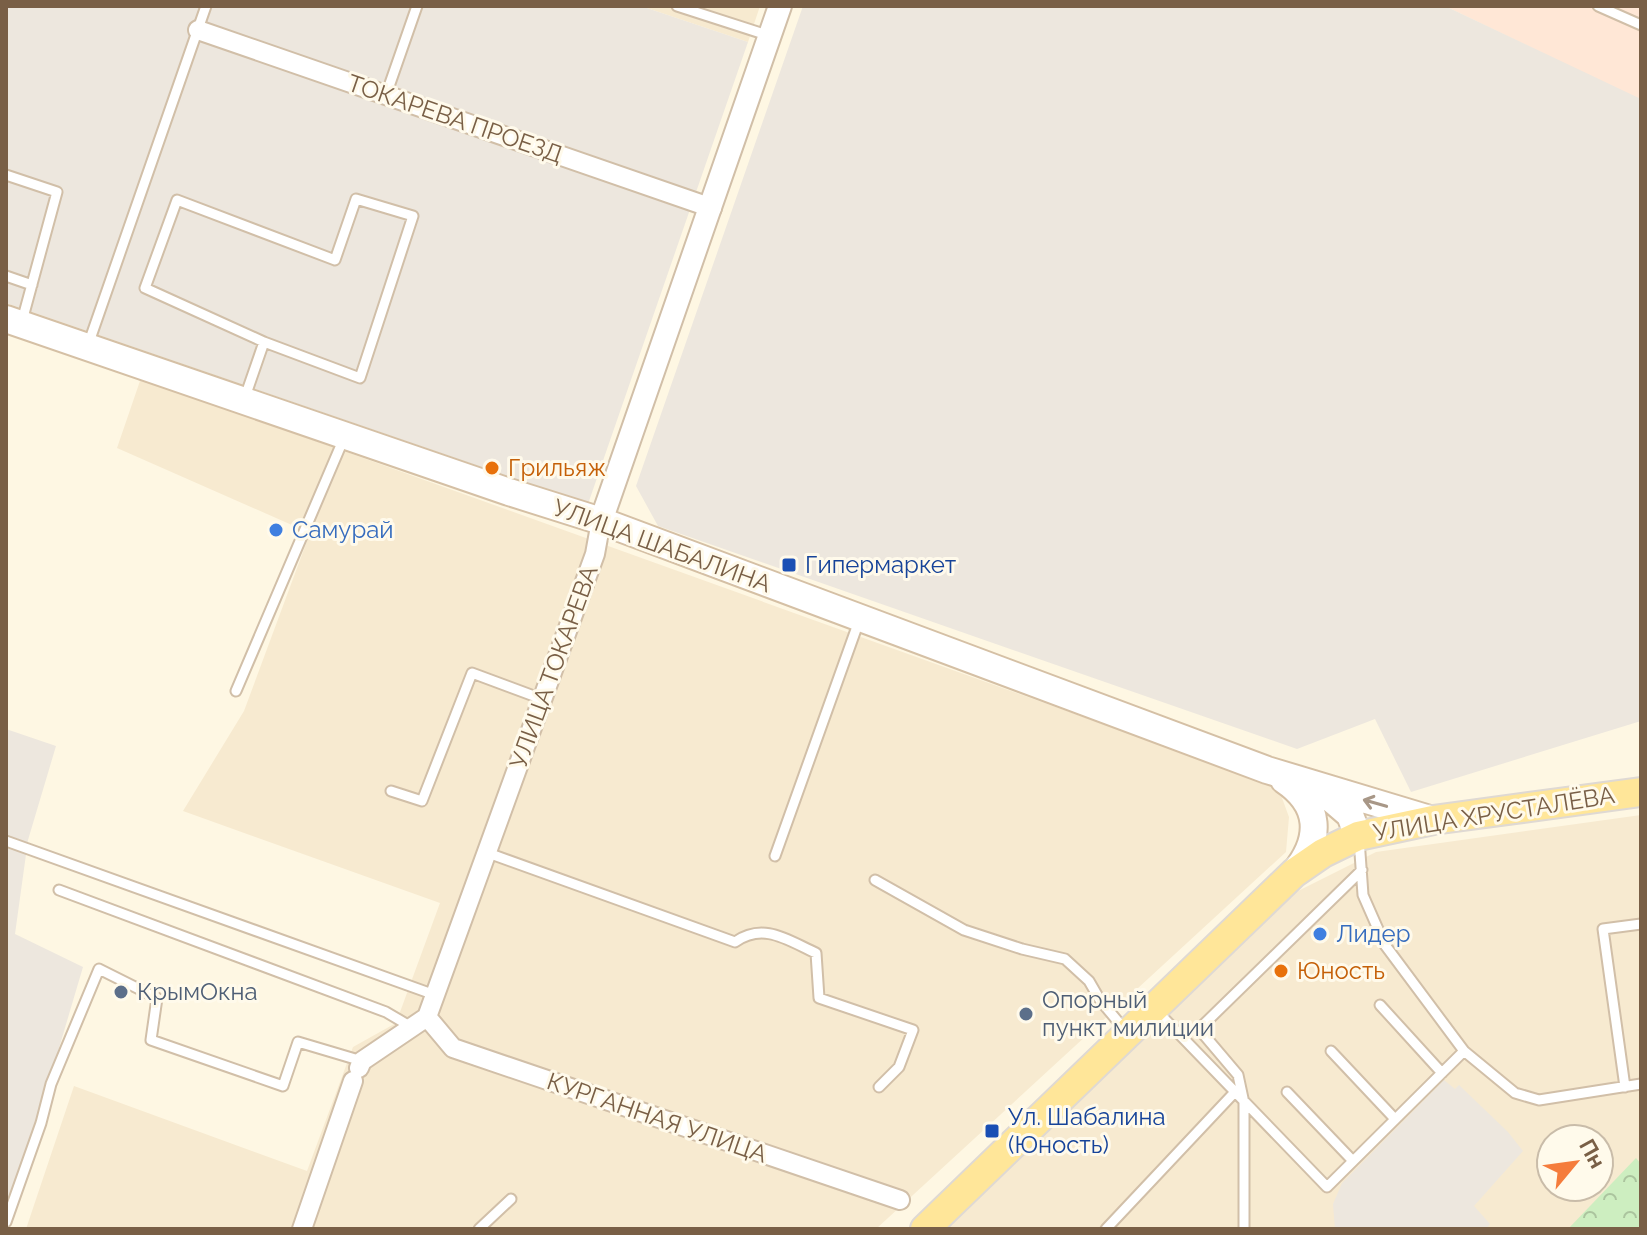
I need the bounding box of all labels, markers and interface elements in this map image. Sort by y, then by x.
street label: ТОКАРЕВА ПРОЕЗД [344,68,567,169]
place label: Грильяж [508,453,606,482]
marker: Грильяж [483,459,501,477]
street label: УЛИЦА ШАБАЛИНА [549,493,775,598]
place label: Самурай [292,515,394,544]
marker: Самурай [267,521,285,539]
place label: Гипермаркет [805,550,957,579]
marker: Гипермаркет [780,556,798,574]
street label: УЛИЦА ТОКАРЕВА [503,561,604,772]
street label: УЛИЦА ХРУСТАЛЁВА [1371,780,1617,847]
one-way arrow [1362,795,1388,810]
place label: Лидер [1336,919,1411,948]
marker: Лидер [1311,925,1329,943]
place label: Юность [1297,956,1385,985]
marker: Юность [1272,962,1290,980]
place label: КрымОкна [137,977,258,1006]
marker: КрымОкна [112,983,130,1001]
place label: Опорный пункт милиции [1042,985,1214,1042]
marker: Опорный пункт милиции [1017,1005,1035,1023]
street label: КУРГАННАЯ УЛИЦА [543,1066,771,1169]
place label: Ул. Шабалина (Юность) [1008,1102,1166,1159]
marker: Ул. Шабалина (Юность) [983,1122,1001,1140]
north arrow [1535,1123,1615,1203]
text: Пн [1574,1134,1611,1172]

